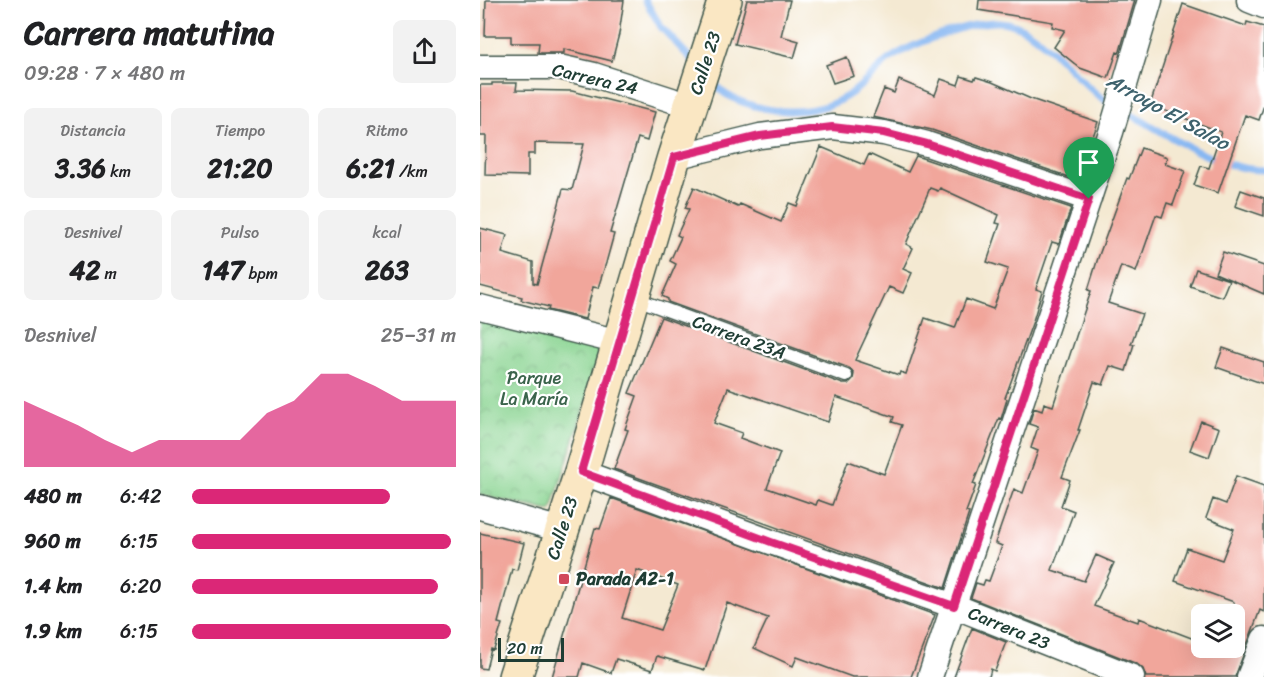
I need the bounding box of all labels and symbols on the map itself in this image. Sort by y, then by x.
street label: Calle 23 [680,27,730,99]
street label: Carrera 24 [549,54,641,104]
water label: Arroyo El Salao [1099,63,1237,161]
pin [1063,137,1114,199]
street label: Carrera 23A [688,305,790,369]
park label: Parque La María [500,362,568,415]
street label: Calle 23 [537,492,587,564]
place label: Parada A2-1 [576,563,674,595]
marker: Parada A2-1 [557,572,571,586]
street label: Carrera 23 [963,597,1055,659]
scale bar [498,635,564,662]

